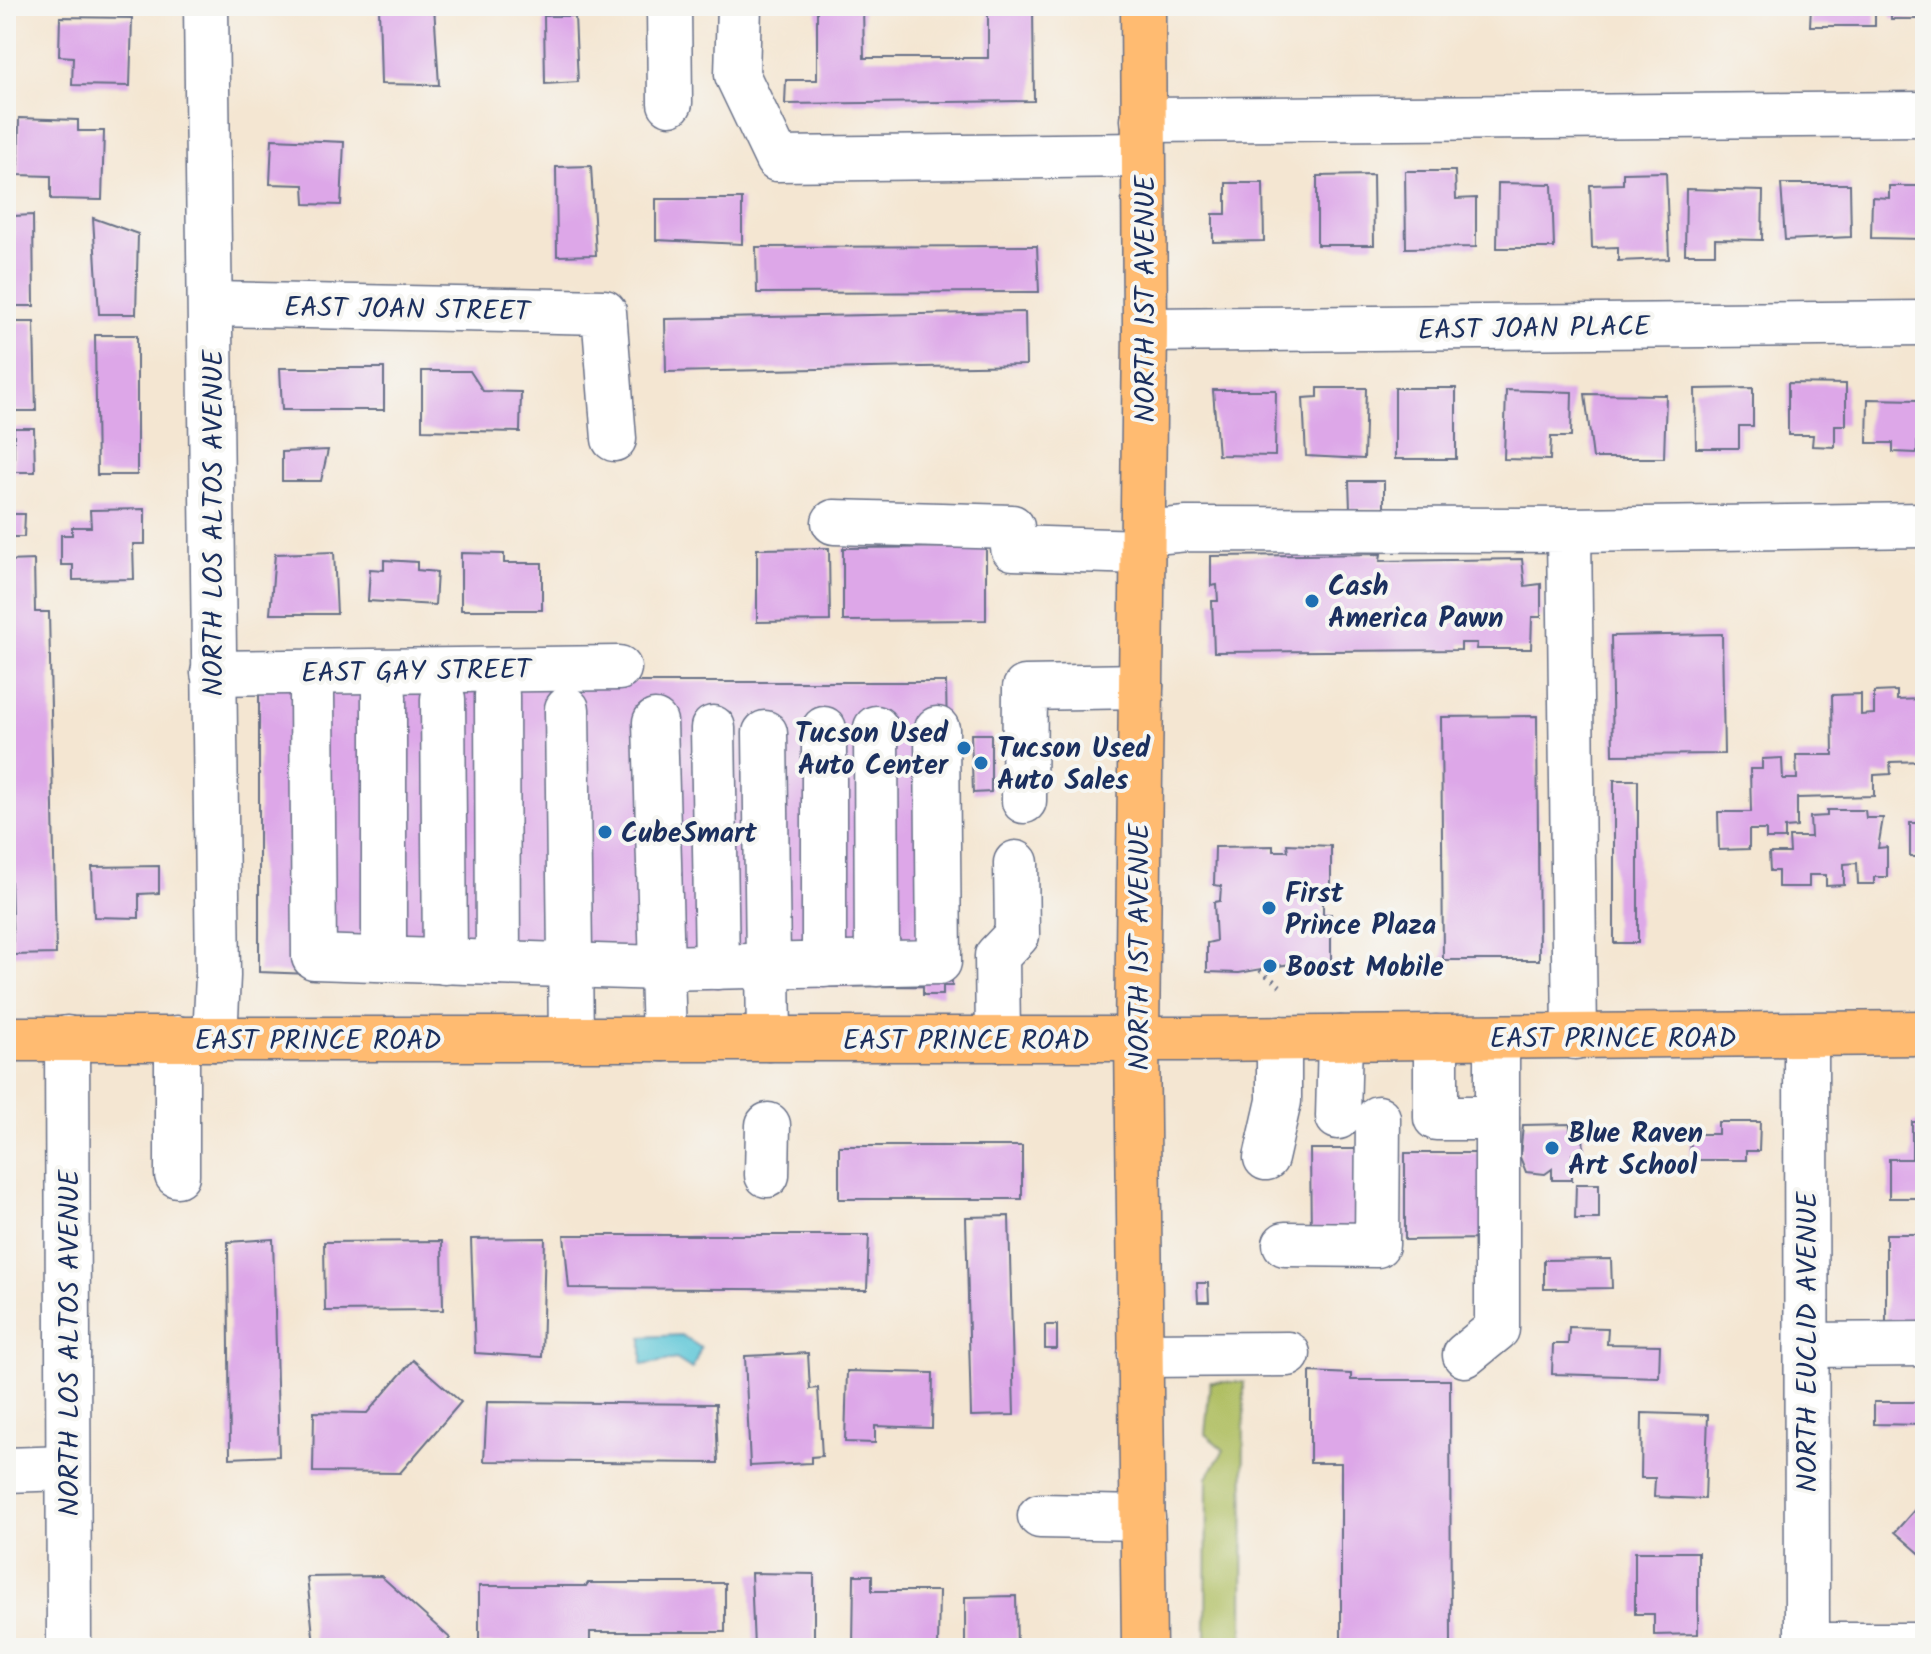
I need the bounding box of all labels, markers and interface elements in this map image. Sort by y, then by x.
street label: NORTH 1ST AVENUE [1124,175,1169,423]
street label: EAST JOAN STREET [284,286,532,335]
street label: EAST JOAN PLACE [1417,305,1651,354]
street label: NORTH LOS ALTOS AVENUE [192,349,237,696]
place label: Cash America Pawn [1328,565,1503,642]
marker: Cash America Pawn [1303,592,1321,610]
street label: EAST GAY STREET [301,648,533,697]
place label: Tucson Used Auto Center [795,712,950,789]
place label: Tucson Used Auto Sales [997,727,1151,804]
marker: Tucson Used Auto Center [955,739,973,757]
marker: Tucson Used Auto Sales [972,754,990,772]
place label: CubeSmart [621,812,757,857]
marker: CubeSmart [596,823,614,841]
street label: NORTH 1ST AVENUE [1118,823,1163,1071]
place label: First Prince Plaza [1285,872,1436,949]
marker: First Prince Plaza [1260,899,1278,917]
place label: Boost Mobile [1286,946,1444,991]
marker: Boost Mobile [1261,957,1279,975]
street label: EAST PRINCE ROAD [1490,1017,1736,1062]
street label: EAST PRINCE ROAD [195,1019,441,1064]
street label: EAST PRINCE ROAD [843,1019,1089,1064]
place label: Blue Raven Art School [1568,1112,1703,1189]
marker: Blue Raven Art School [1543,1139,1561,1157]
street label: NORTH LOS ALTOS AVENUE [48,1169,93,1516]
street label: NORTH EUCLID AVENUE [1786,1191,1831,1492]

